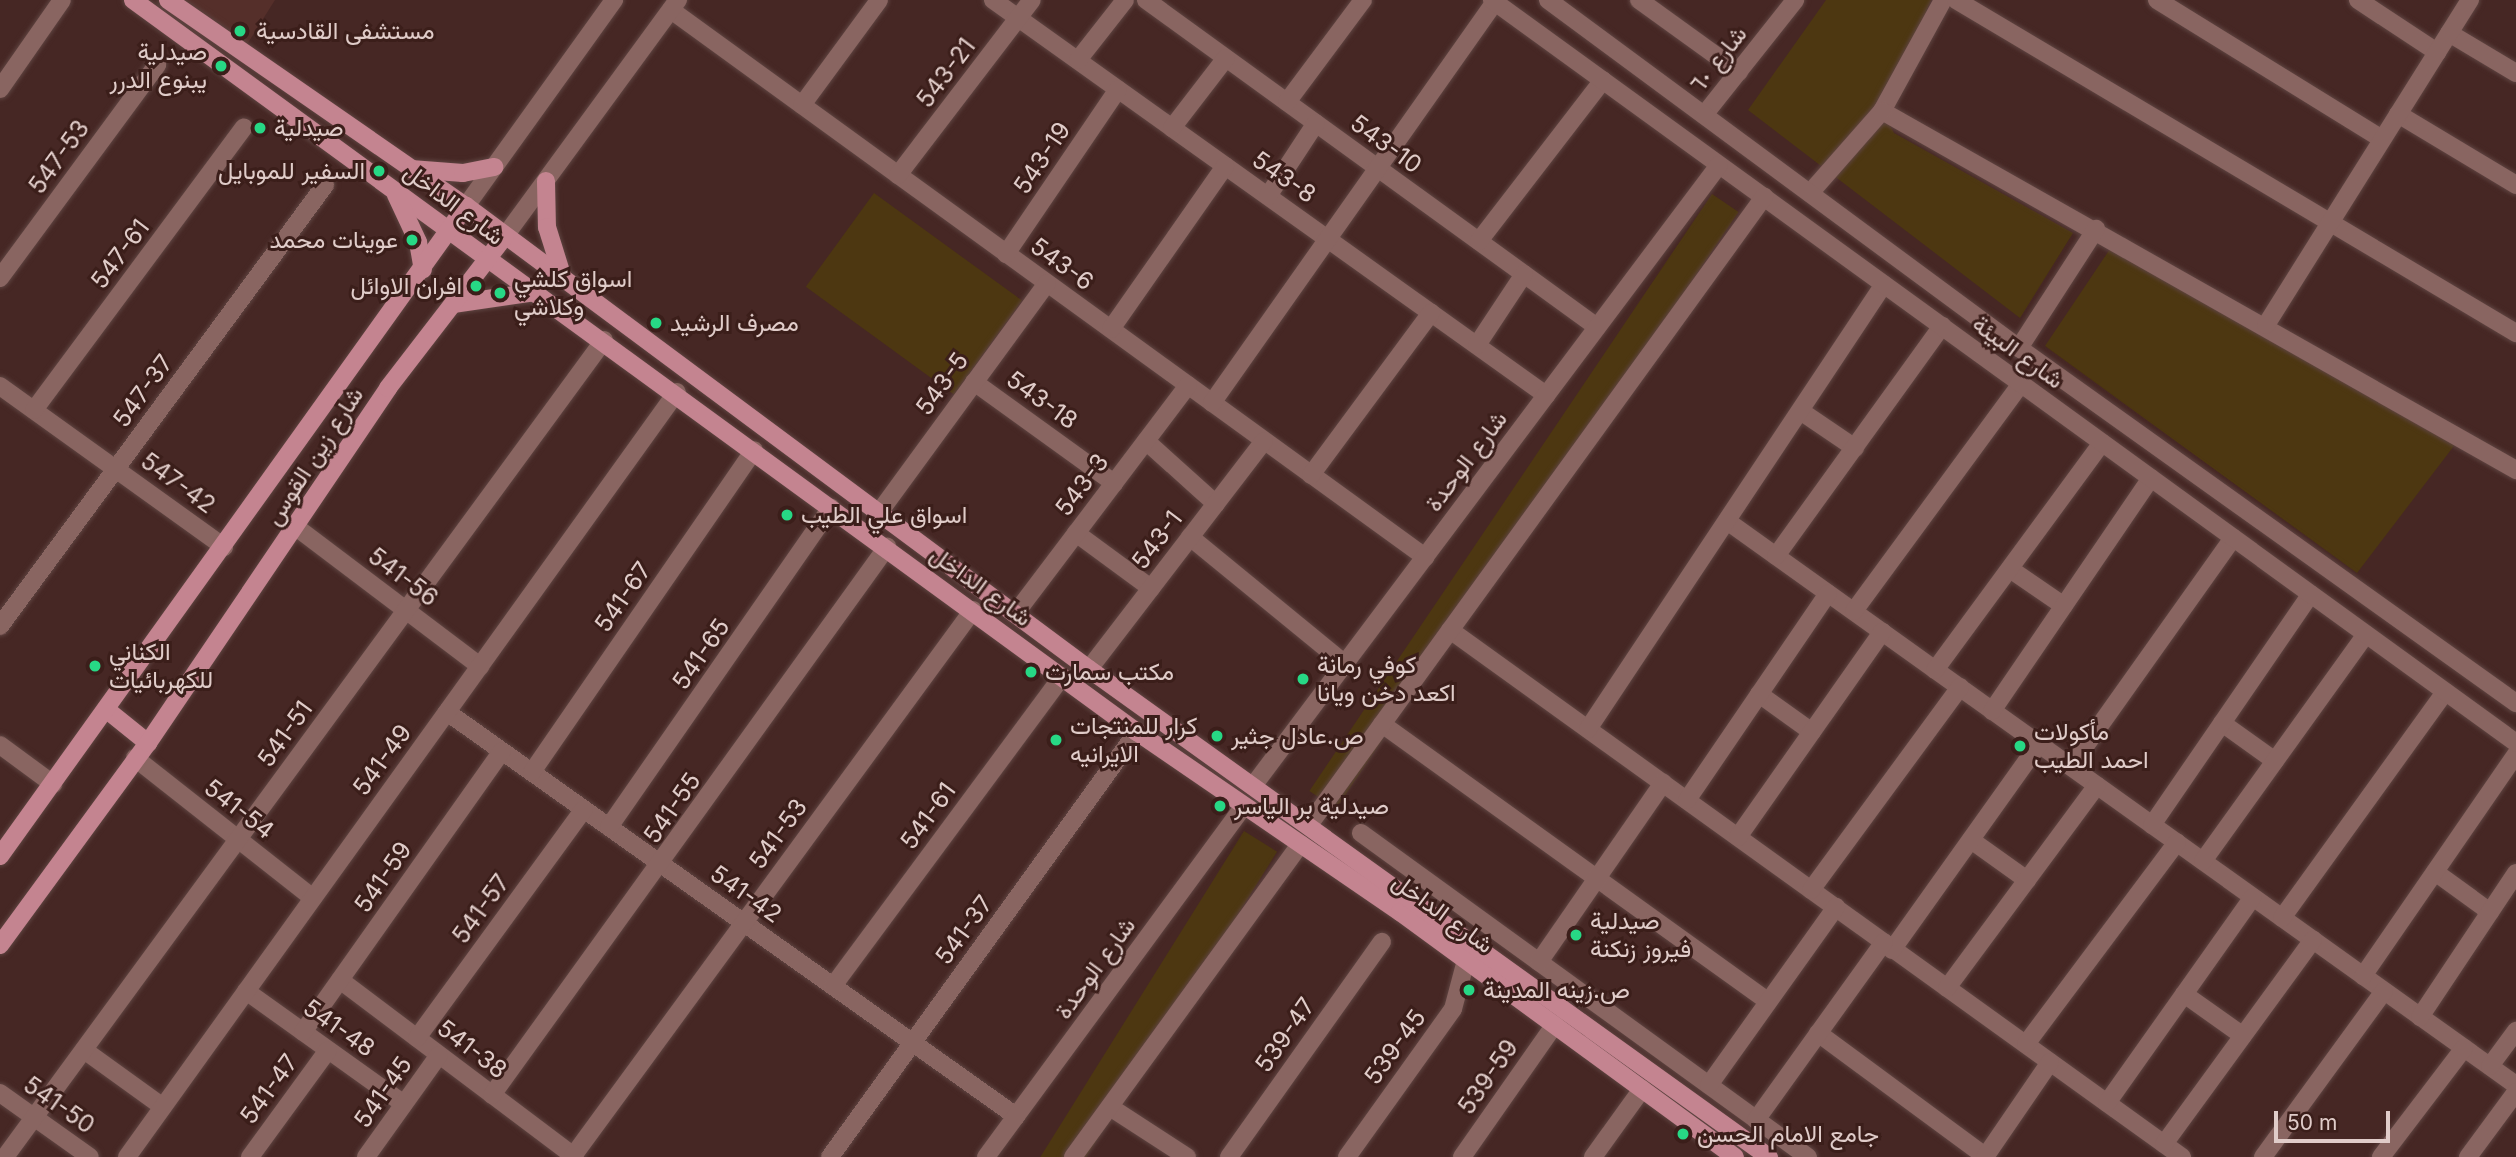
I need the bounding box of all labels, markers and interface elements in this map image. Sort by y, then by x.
place label: مستشفى القادسية [256,17,434,45]
street label: شارع ٦٠ [1683,20,1753,98]
marker: مستشفى القادسية [230,21,250,41]
street label: 543-21 [911,33,981,113]
place label: صيدلية يبنوع الدرر [110,38,207,94]
marker: صيدلية يبنوع الدرر [213,58,229,74]
street label: 543-10 [1345,109,1427,179]
place label: صيدلية [274,114,344,142]
street label: 547-53 [23,115,95,199]
street label: 543-19 [1008,117,1076,199]
marker: صيدلية [252,120,268,136]
street label: 543-8 [1247,145,1321,209]
place label: السفير للموبايل [218,157,365,185]
street label: شارع الداخل [398,157,510,251]
marker: السفير للموبايل [371,163,387,179]
street label: 547-61 [85,214,155,294]
place label: عوينات محمد [270,226,398,254]
marker: عوينات محمد [404,232,420,248]
street label: 543-6 [1025,232,1099,296]
place label: اسواق كلشي وكلاشي [514,265,632,321]
place label: افران الاوائل [350,272,462,300]
marker: افران الاوائل [468,278,484,294]
marker: اسواق كلشي وكلاشي [492,285,508,301]
place label: مصرف الرشيد [670,309,799,337]
street label: شارع البيئة [1967,309,2069,395]
marker: مصرف الرشيد [648,315,664,331]
street label: 543-5 [910,347,974,421]
street label: 547-37 [107,349,179,433]
street label: 543-18 [1001,365,1083,435]
street label: شارع زين القوس [259,381,369,531]
street label: شارع الوحدة [1419,405,1513,517]
street label: 547-42 [135,446,221,520]
street label: 543-3 [1049,448,1115,522]
place label: اسواق علي الطيب [801,501,967,529]
street label: 543-1 [1126,505,1188,575]
marker: اسواق علي الطيب [779,507,795,523]
street label: شارع الداخل [925,540,1037,632]
street label: 541-56 [362,541,444,613]
street label: 541-67 [589,556,657,638]
street label: 541-65 [666,613,736,695]
place label: الكناني للكهربائيات [109,638,213,694]
place label: كوفي رمانة اكعد دخن ويانا [1317,651,1456,707]
marker: الكناني للكهربائيات [87,658,103,674]
place label: مكتب سمارت [1045,658,1174,686]
marker: مكتب سمارت [1023,664,1039,680]
marker: كوفي رمانة اكعد دخن ويانا [1295,671,1311,687]
street label: 541-51 [251,695,319,773]
place label: كرار للمنتجات الايرانيه [1070,712,1197,768]
place label: مأكولات احمد الطيب [2034,718,2149,774]
street label: 541-49 [347,719,417,801]
place label: ص.عادل جثير [1231,722,1364,750]
marker: ص.عادل جثير [1209,728,1225,744]
marker: كرار للمنتجات الايرانيه [1048,732,1064,748]
marker: مأكولات احمد الطيب [2012,738,2028,754]
street label: 541-55 [637,767,707,849]
street label: 541-54 [198,773,280,845]
street label: 541-61 [894,777,962,855]
place label: صيدلية بر الياسر [1234,792,1389,820]
street label: 541-53 [743,793,813,875]
marker: صيدلية بر الياسر [1212,798,1228,814]
street label: 541-59 [348,836,418,918]
street label: 541-42 [705,859,787,929]
street label: شارع الداخل [1387,867,1499,959]
street label: 541-57 [446,869,516,949]
street label: 541-37 [929,890,999,970]
place label: صيدلية فيروز زنكنة [1590,907,1691,963]
street label: شارع الوحدة [1049,912,1141,1024]
marker: صيدلية فيروز زنكنة [1568,927,1584,943]
place label: ص.زينه المدينة [1483,976,1630,1004]
marker: ص.زينه المدينة [1461,982,1477,998]
street label: 539-47 [1249,992,1321,1078]
street label: 541-48 [298,993,380,1063]
street label: 539-45 [1358,1004,1432,1090]
street label: 541-38 [431,1013,513,1085]
street label: 539-59 [1452,1034,1524,1120]
street label: 541-47 [234,1048,304,1130]
street label: 541-45 [348,1051,418,1133]
street label: 541-50 [18,1070,100,1140]
scale bar [2278,1098,2394,1142]
text: 50 m [2287,1110,2337,1135]
place label: جامع الامام الحسن [1697,1120,1879,1148]
marker: جامع الامام الحسن [1675,1126,1691,1142]

